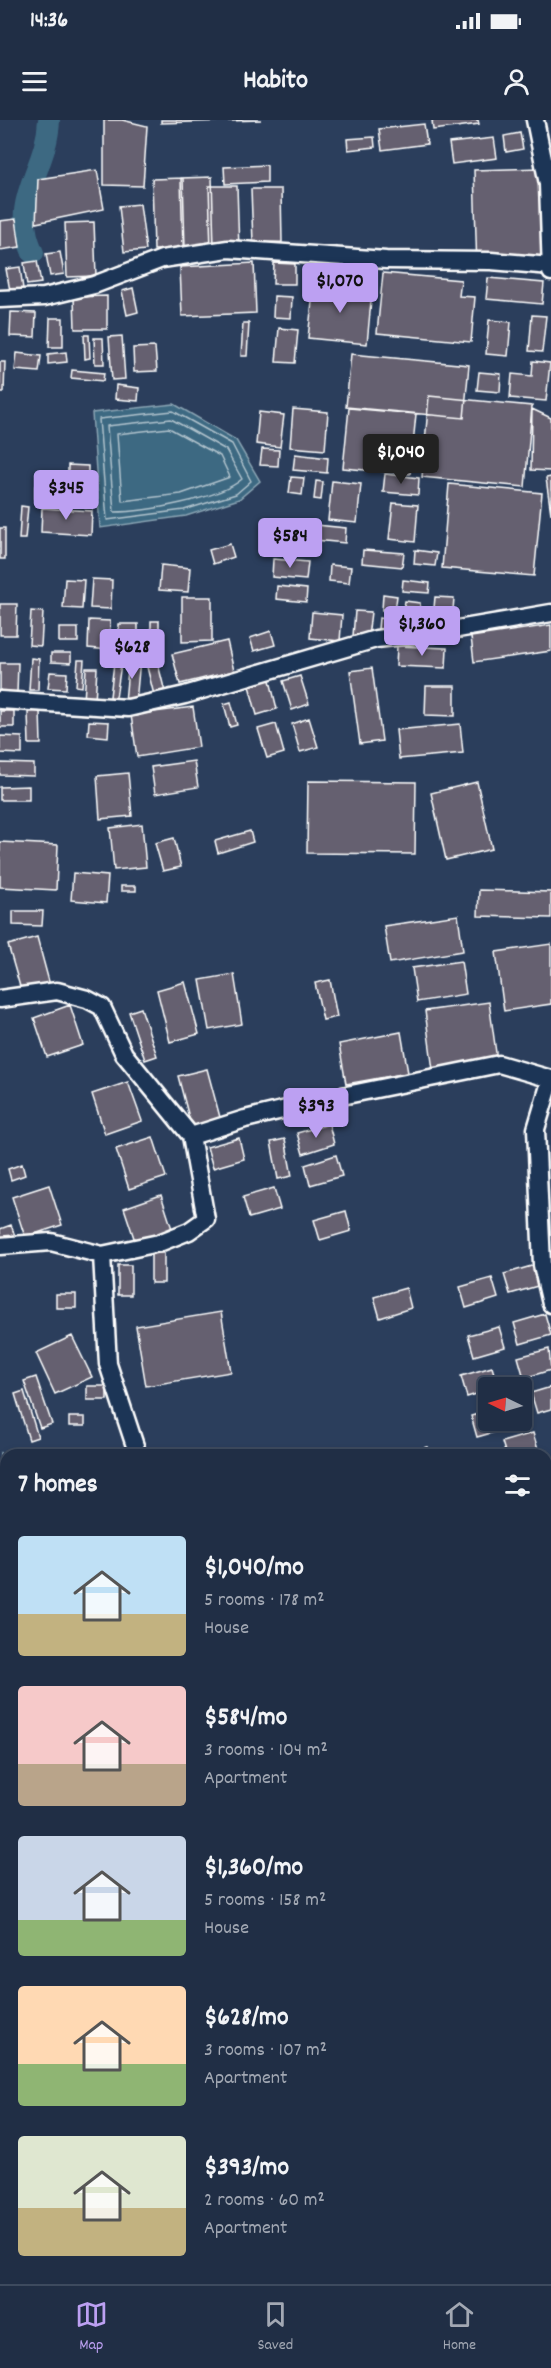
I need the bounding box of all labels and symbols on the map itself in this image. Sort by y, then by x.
pin: $1,070 [291,263,389,314]
pin: $1,040 [352,434,450,485]
pin: $345 [30,470,102,521]
pin: $584 [254,518,326,569]
pin: $1,360 [373,606,471,657]
pin: $628 [96,629,168,680]
pin: $393 [280,1088,352,1139]
north arrow [478,1377,532,1431]

